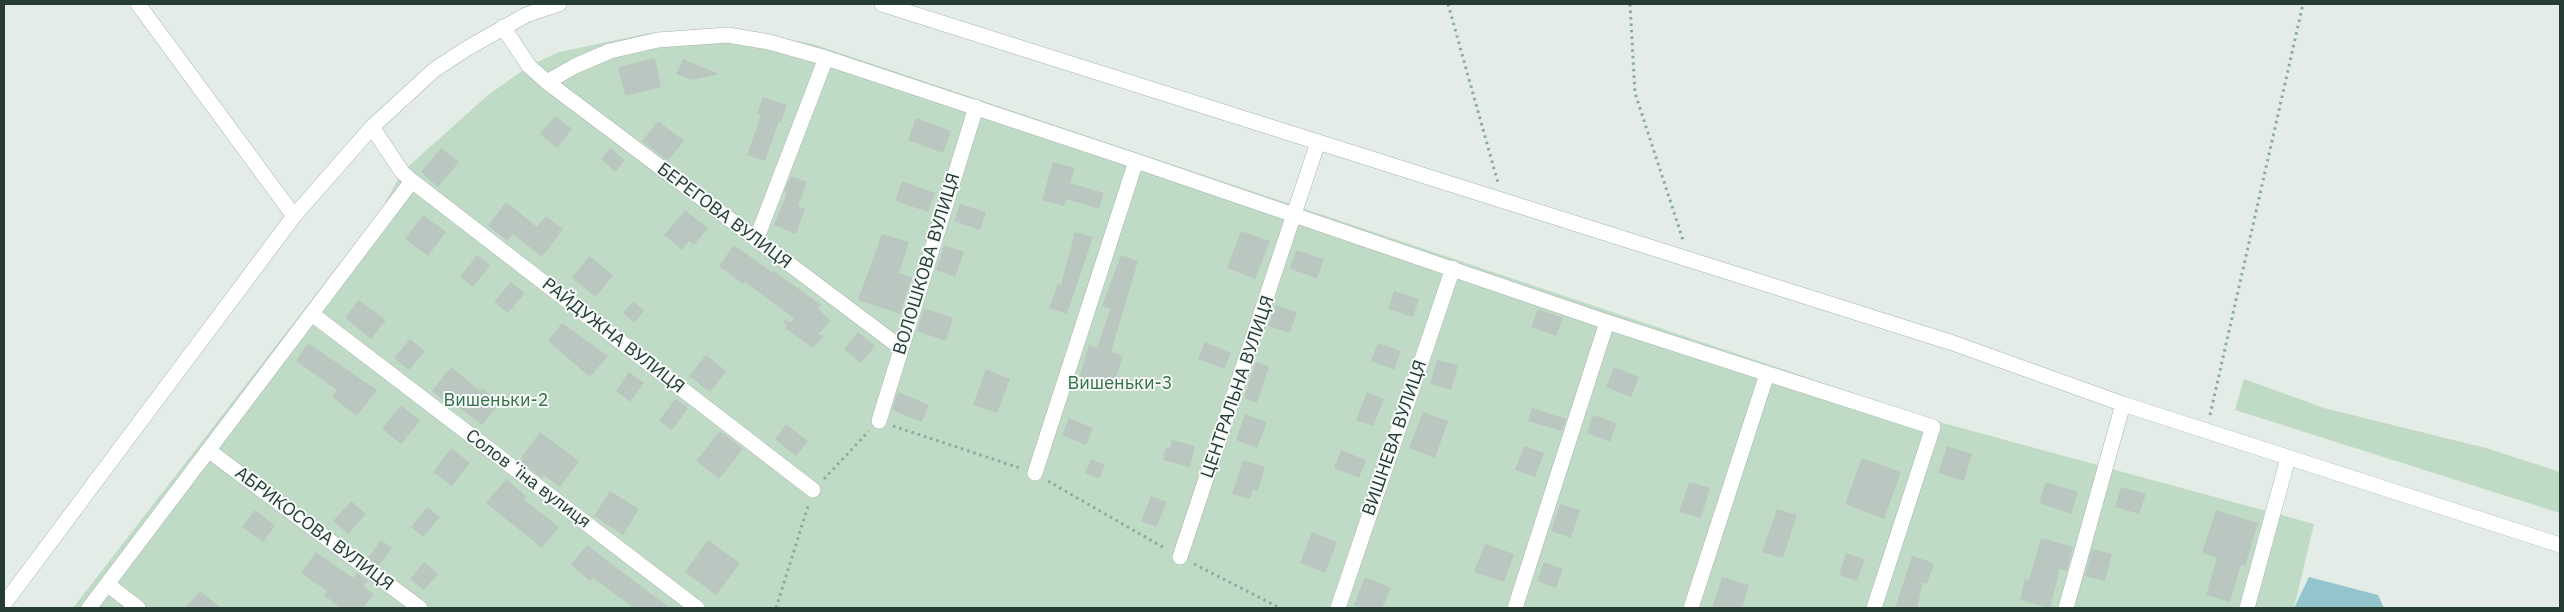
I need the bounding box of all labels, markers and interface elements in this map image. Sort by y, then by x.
street label: БЕРЕГОВА ВУЛИЦЯ [653,158,795,274]
street label: ВОЛОШКОВА ВУЛИЦЯ [889,171,965,357]
street label: РАЙДУЖНА ВУЛИЦЯ [538,274,688,398]
street label: ЦЕНТРАЛЬНА ВУЛИЦЯ [1197,293,1279,481]
street label: ВИШНЕВА ВУЛИЦЯ [1358,357,1432,519]
park label: Вишеньки-3 [1068,373,1172,395]
park label: Вишеньки-2 [444,390,548,412]
street label: Соловʼїна вулиця [461,425,595,533]
street label: АБРИКОСОВА ВУЛИЦЯ [231,462,397,596]

